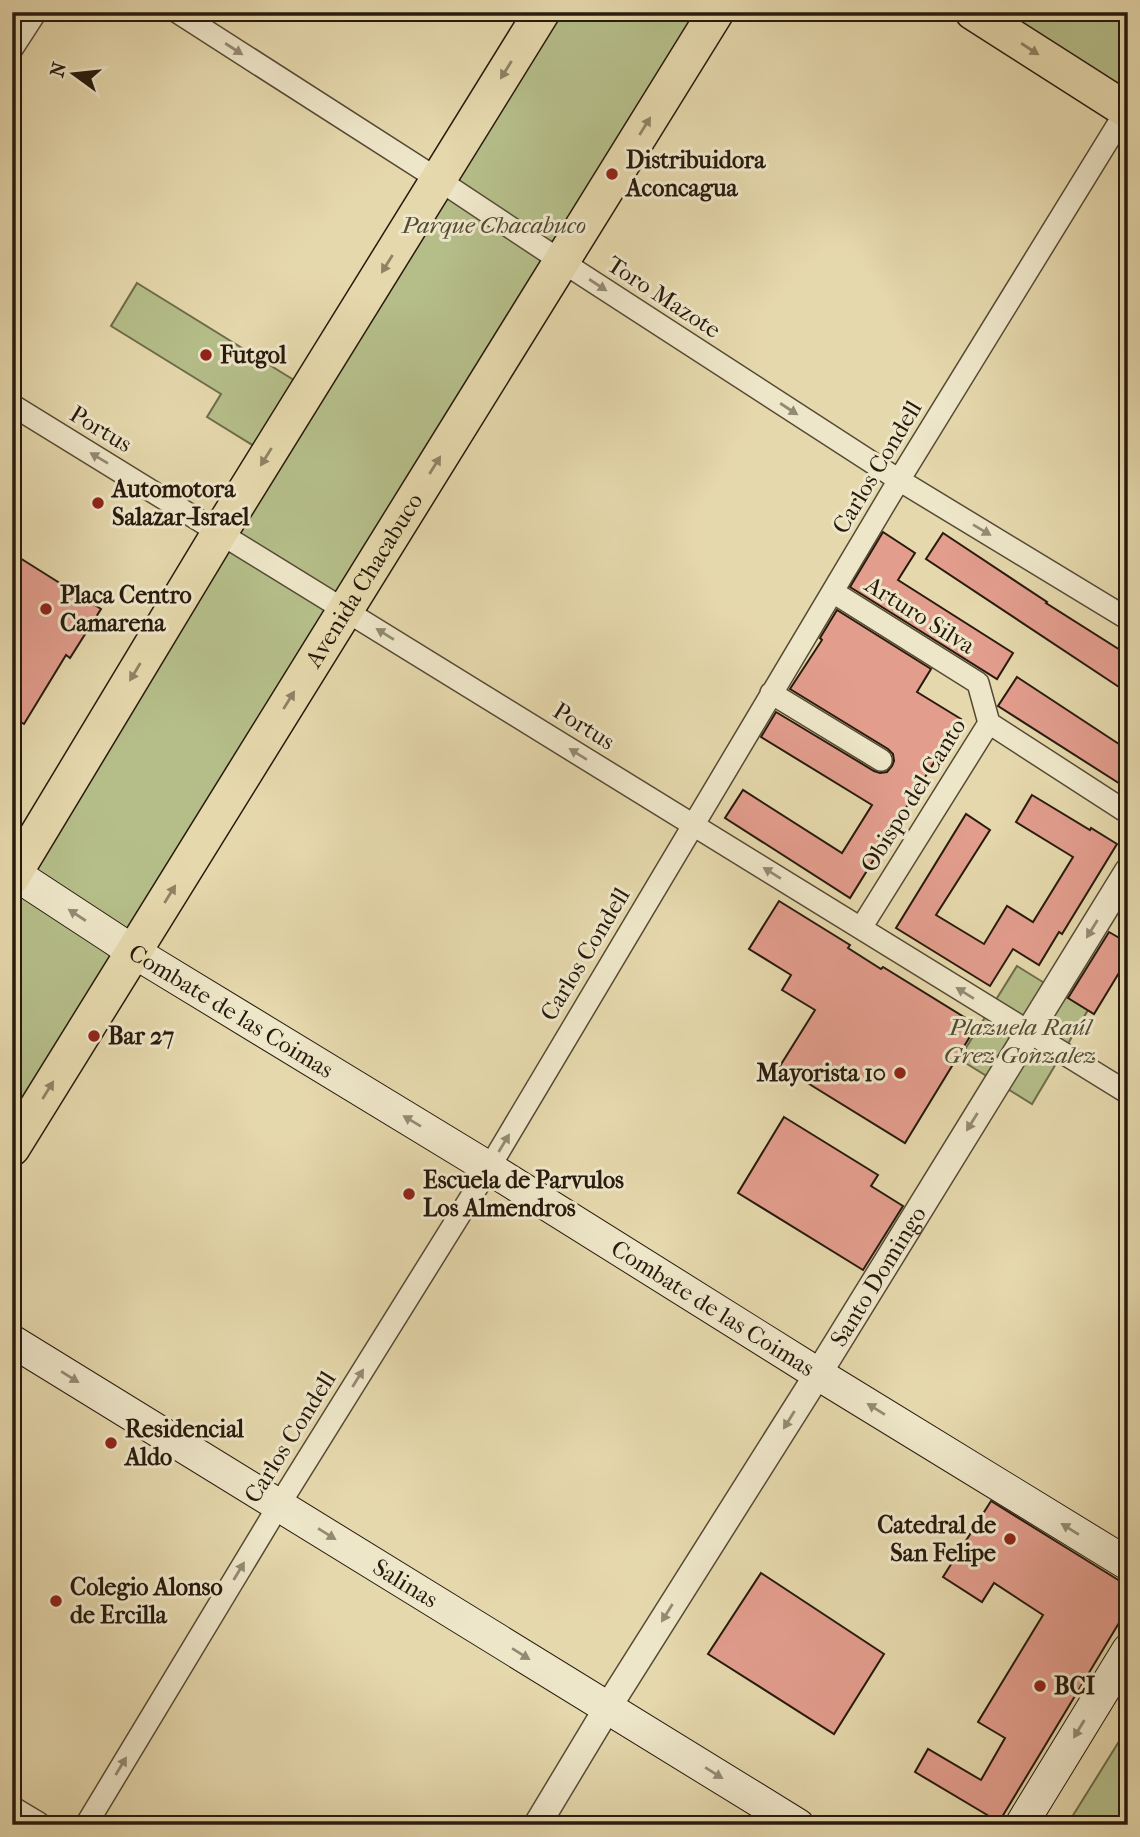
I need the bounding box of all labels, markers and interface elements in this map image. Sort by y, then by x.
north arrow [38,38,108,108]
one-way arrow [225,42,244,55]
one-way arrow [1021,42,1040,55]
text: N [46,59,71,80]
one-way arrow [500,61,513,80]
one-way arrow [639,116,652,136]
place label: Distribuidora Aconcagua [624,146,766,202]
marker: Distribuidora Aconcagua [604,166,620,182]
park label: Parque Chacabuco [401,211,586,239]
street label: Toro Mazote [602,250,726,344]
one-way arrow [380,254,393,273]
one-way arrow [589,278,607,292]
place label: Futgol [219,341,287,369]
marker: Futgol [198,347,214,363]
street label: Carlos Condell [826,395,928,539]
street label: Portus [65,400,137,458]
one-way arrow [779,402,799,415]
one-way arrow [260,447,273,466]
one-way arrow [89,451,108,464]
one-way arrow [428,456,441,475]
place label: Automotora Salazar-Israel [110,475,250,531]
street label: Avenida Chacabuco [299,488,428,673]
marker: Automotora Salazar-Israel [90,495,106,511]
one-way arrow [972,523,991,536]
street label: Arturo Silva [859,570,981,660]
place label: Placa Centro Camarena [60,581,192,637]
marker: Placa Centro Camarena [38,601,54,617]
one-way arrow [375,627,394,640]
one-way arrow [129,663,142,682]
one-way arrow [283,691,296,710]
street label: Portus [548,696,620,756]
street label: Obispo del Canto [854,713,972,877]
one-way arrow [569,747,588,760]
one-way arrow [762,867,781,880]
street label: Carlos Condell [534,882,636,1026]
one-way arrow [163,884,176,903]
one-way arrow [67,908,87,921]
one-way arrow [1085,919,1098,938]
street label: Combate de las Coimas [124,938,339,1084]
one-way arrow [956,986,975,999]
park label: Plazuela Raúl Grez Gonzalez [944,1013,1096,1069]
place label: Bar 27 [108,1022,174,1050]
marker: Bar 27 [86,1028,102,1044]
place label: Mayorista 10 [756,1059,886,1087]
marker: Mayorista 10 [892,1065,908,1081]
one-way arrow [42,1080,55,1100]
one-way arrow [966,1113,979,1132]
one-way arrow [403,1115,422,1127]
one-way arrow [497,1133,510,1152]
place label: Escuela de Parvulos Los Almendros [423,1166,624,1222]
marker: Escuela de Parvulos Los Almendros [401,1186,417,1202]
street label: Santo Domingo [824,1201,932,1352]
street label: Combate de las Coimas [606,1234,820,1382]
street label: Carlos Condell [238,1366,342,1508]
one-way arrow [351,1368,364,1387]
one-way arrow [61,1370,80,1383]
one-way arrow [866,1403,885,1416]
one-way arrow [782,1411,795,1430]
place label: Residencial Aldo [123,1415,244,1471]
marker: Residencial Aldo [103,1435,119,1451]
place label: Catedral de San Felipe [877,1511,996,1567]
one-way arrow [1060,1522,1079,1535]
one-way arrow [317,1528,336,1541]
marker: Catedral de San Felipe [1002,1531,1018,1547]
street label: Salinas [368,1553,443,1614]
one-way arrow [232,1562,245,1581]
place label: Colegio Alonso de Ercilla [70,1573,223,1629]
marker: Colegio Alonso de Ercilla [48,1593,64,1609]
one-way arrow [661,1603,674,1622]
one-way arrow [511,1647,530,1660]
place label: BCI [1054,1672,1096,1700]
marker: BCI [1032,1678,1048,1694]
one-way arrow [1073,1719,1086,1739]
one-way arrow [115,1757,128,1776]
one-way arrow [705,1766,724,1779]

